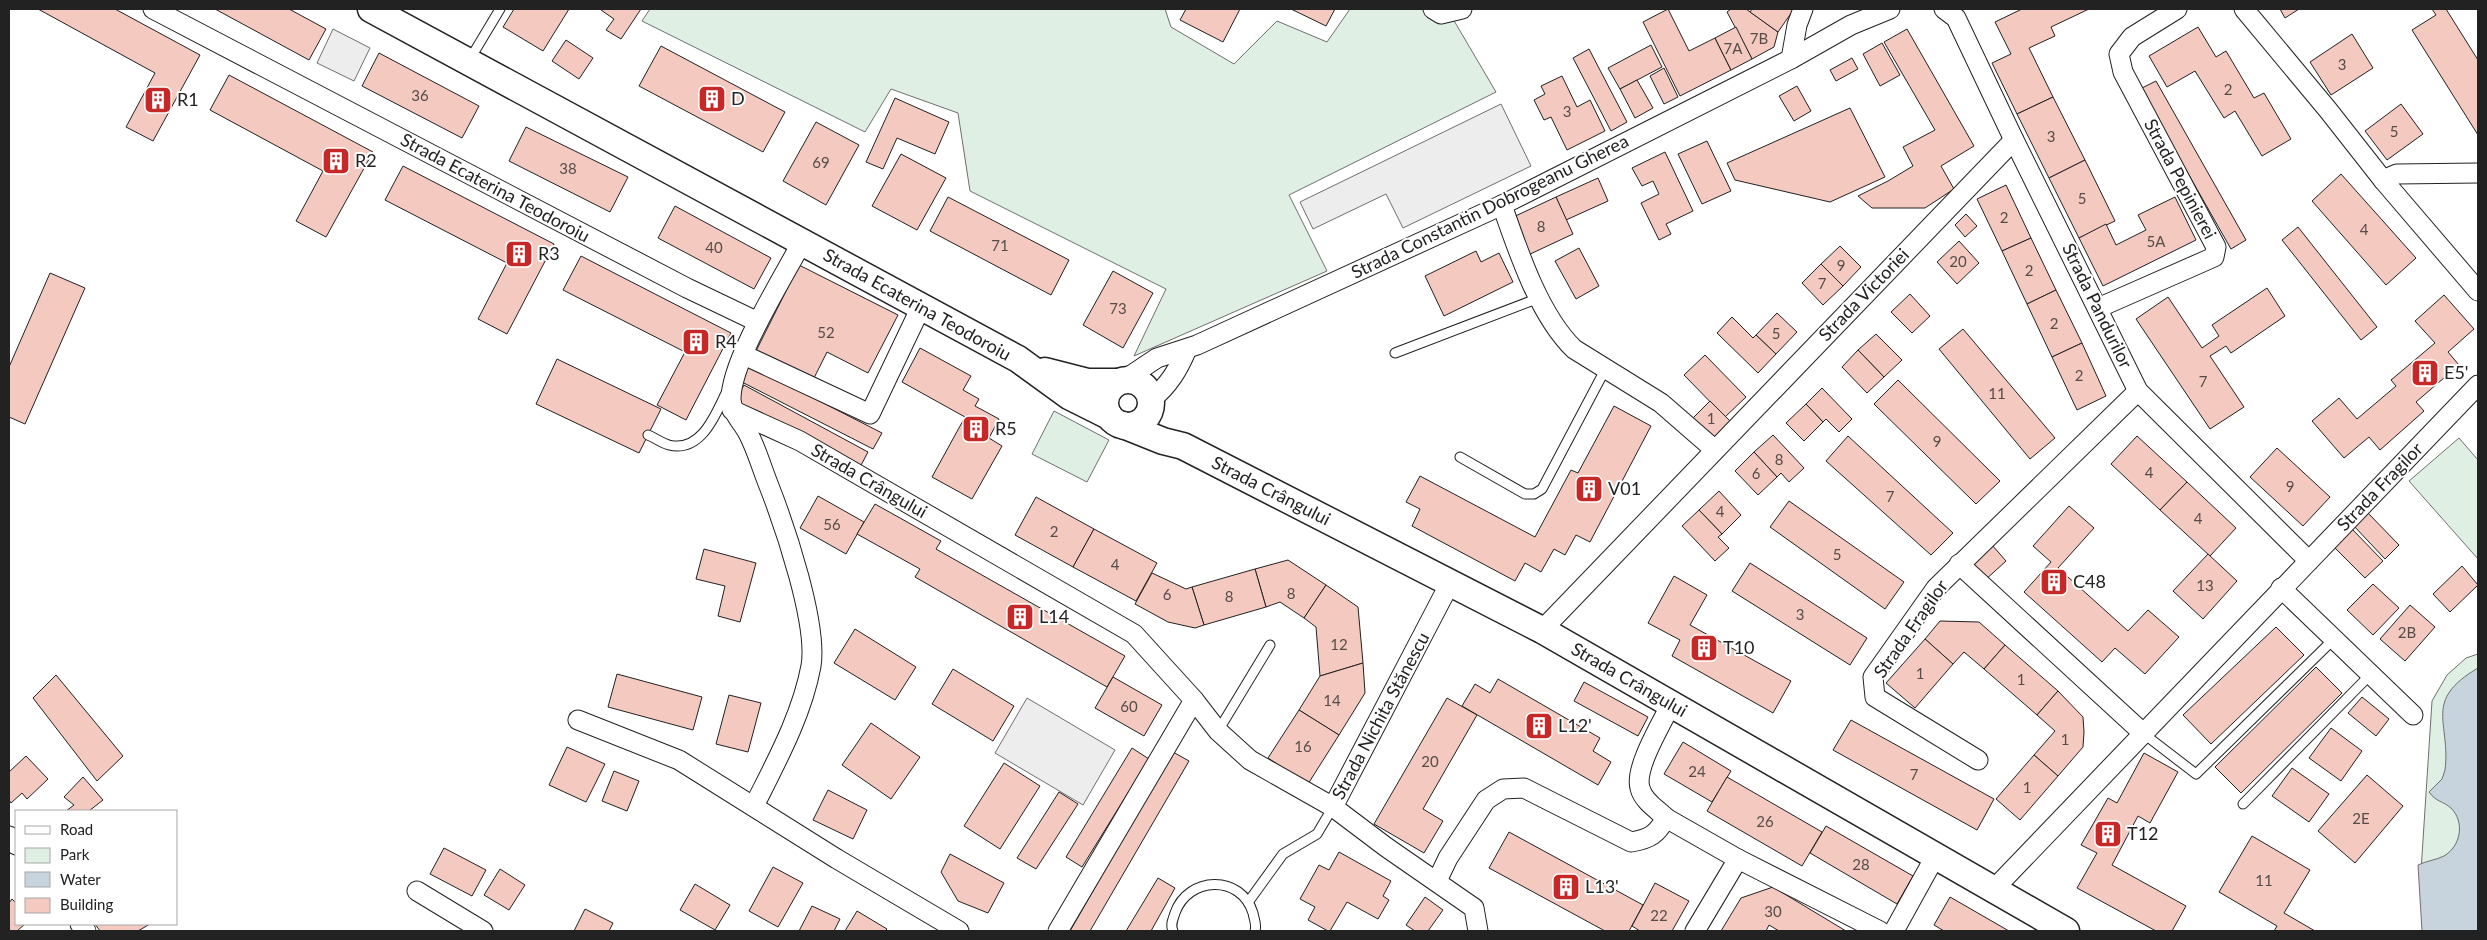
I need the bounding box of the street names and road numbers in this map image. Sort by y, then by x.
street label: Strada Pepinierei [2140,115,2222,242]
street label: Strada Ecaterina Teodoroiu [397,128,594,246]
street label: Strada Constantin Dobrogeanu Gherea [1347,129,1632,283]
street label: Strada Pandurilor [2058,239,2138,372]
street label: Strada Ecaterina Teodoroiu [820,243,1015,365]
street label: Strada Victoriei [1813,243,1913,345]
street label: Strada Fragilor [2332,437,2427,535]
street label: Strada Crângului [808,438,931,522]
street label: Strada Crângului [1208,451,1334,529]
street label: Strada Fragilor [1868,575,1952,682]
street label: Strada Nichita Stănescu [1327,628,1434,803]
street label: Strada Crângului [1568,637,1691,721]

